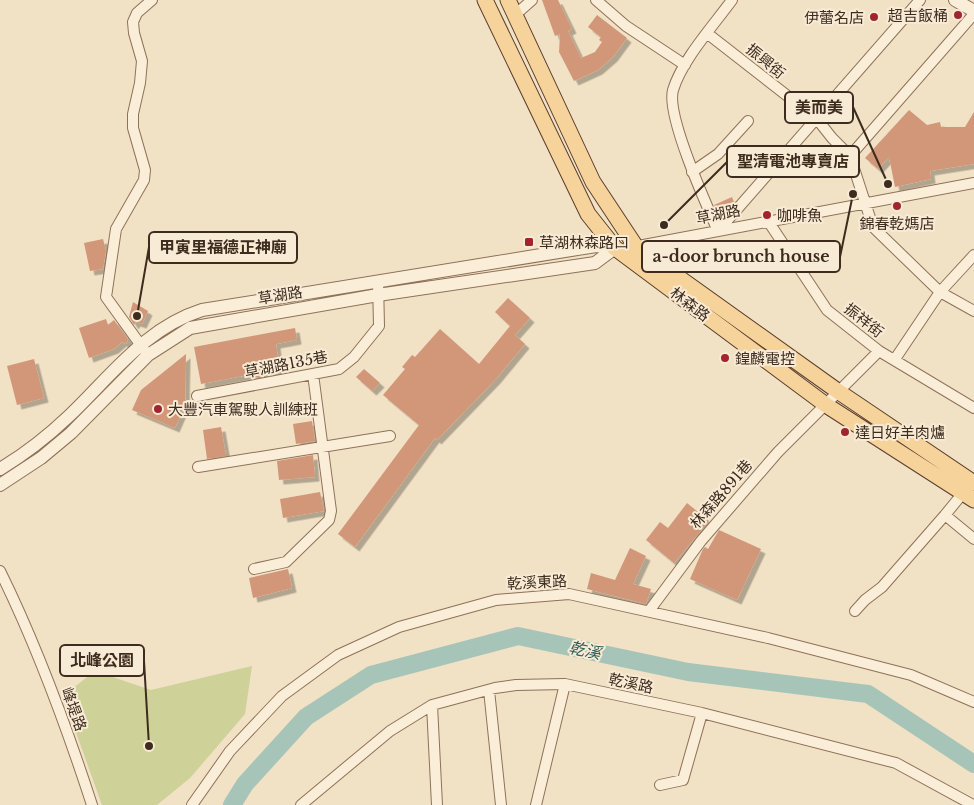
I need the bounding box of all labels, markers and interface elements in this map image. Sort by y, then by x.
place label: 超吉飯桶 [888,6,948,25]
place label: 伊蕾名店 [804,8,864,27]
marker: 超吉飯桶 [952,9,964,21]
marker: 伊蕾名店 [868,11,880,23]
street label: 振興街 [743,39,789,83]
callout: 美而美 [785,92,853,123]
text: 美而美 [795,97,843,117]
callout: 聖清電池專賣店 [727,146,859,177]
text: 聖清電池專賣店 [737,151,849,171]
street label: 草湖路 [694,200,742,228]
marker: 錦春乾媽店 [891,200,903,212]
place label: 咖啡魚 [777,206,822,225]
marker: 咖啡魚 [761,209,773,221]
place label: 錦春乾媽店 [859,214,935,233]
callout: 甲寅里福德正神廟 [149,232,297,263]
place label: 草湖林森路口 [539,233,629,252]
marker: 草湖林森路口 [523,236,535,248]
text: 甲寅里福德正神廟 [159,237,287,257]
callout: a-door brunch house [642,241,840,272]
text: a-door brunch house [652,246,830,266]
street label: 草湖路 [256,282,304,308]
street label: 林森路 [666,283,714,325]
street label: 振祥街 [840,299,888,341]
street label: 草湖路135巷 [243,347,329,381]
place label: 鍠麟電控 [735,349,795,368]
marker: 鍠麟電控 [719,352,731,364]
place label: 大豐汽車駕駛人訓練班 [168,400,318,419]
marker: 大豐汽車駕駛人訓練班 [152,403,164,415]
place label: 達日好羊肉爐 [855,423,945,442]
marker: 達日好羊肉爐 [839,426,851,438]
street label: 林森路891巷 [686,456,756,532]
street label: 乾溪東路 [507,571,567,593]
water label: 乾溪 [567,637,605,664]
callout: 北峰公園 [60,645,144,676]
text: 北峰公園 [70,650,134,670]
street label: 乾溪路 [607,669,655,697]
street label: 峰堤路 [57,685,91,733]

